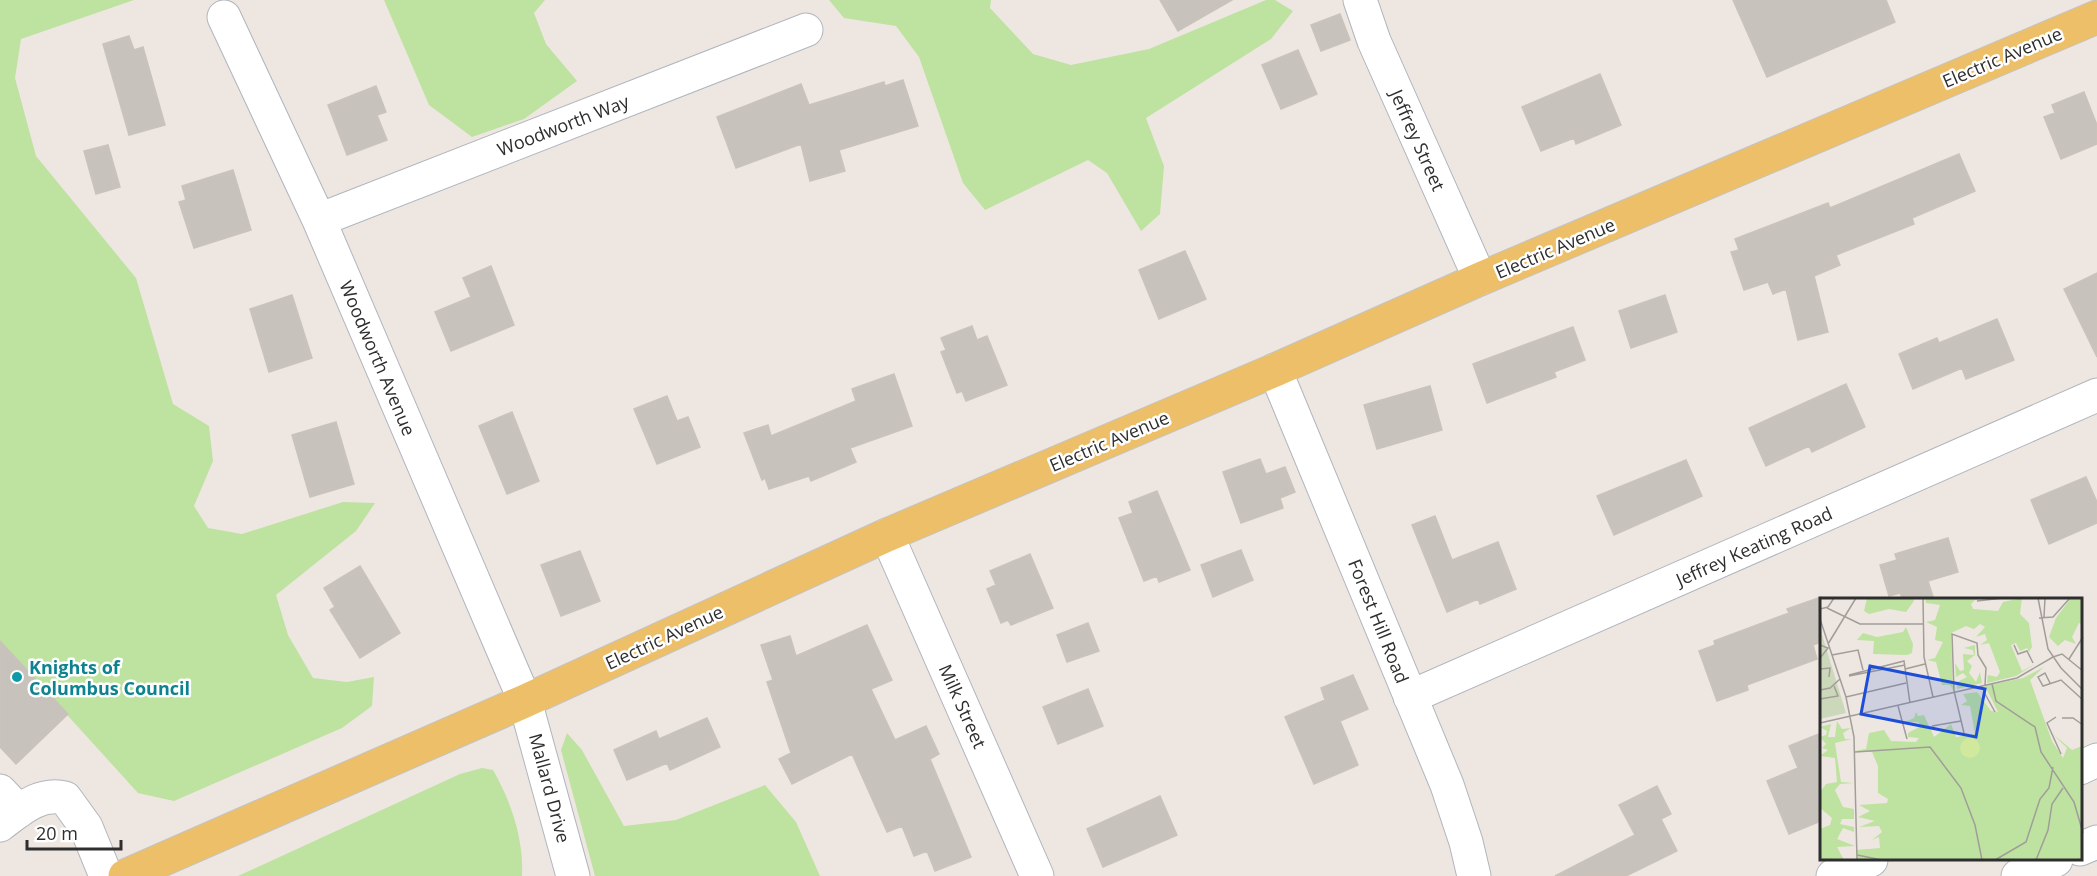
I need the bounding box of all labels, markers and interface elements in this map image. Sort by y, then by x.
street label: Electric Avenue [1939,21,2065,93]
street label: Jeffrey Street [1384,84,1451,194]
street label: Woodworth Way [494,89,633,161]
street label: Electric Avenue [1492,212,1618,284]
street label: Woodworth Avenue [334,277,422,439]
street label: Electric Avenue [1046,405,1172,477]
street label: Jeffrey Keating Road [1670,501,1836,592]
street label: Forest Hill Road [1343,555,1415,687]
inset map [1820,598,2082,861]
street label: Electric Avenue [601,599,727,675]
place label: Knights of Columbus Council [29,655,190,700]
street label: Milk Street [934,660,992,752]
marker: Knights of Columbus Council [10,670,24,684]
street label: Mallard Drive [524,731,576,845]
scale bar [27,813,122,851]
text: 20 m [36,821,78,845]

